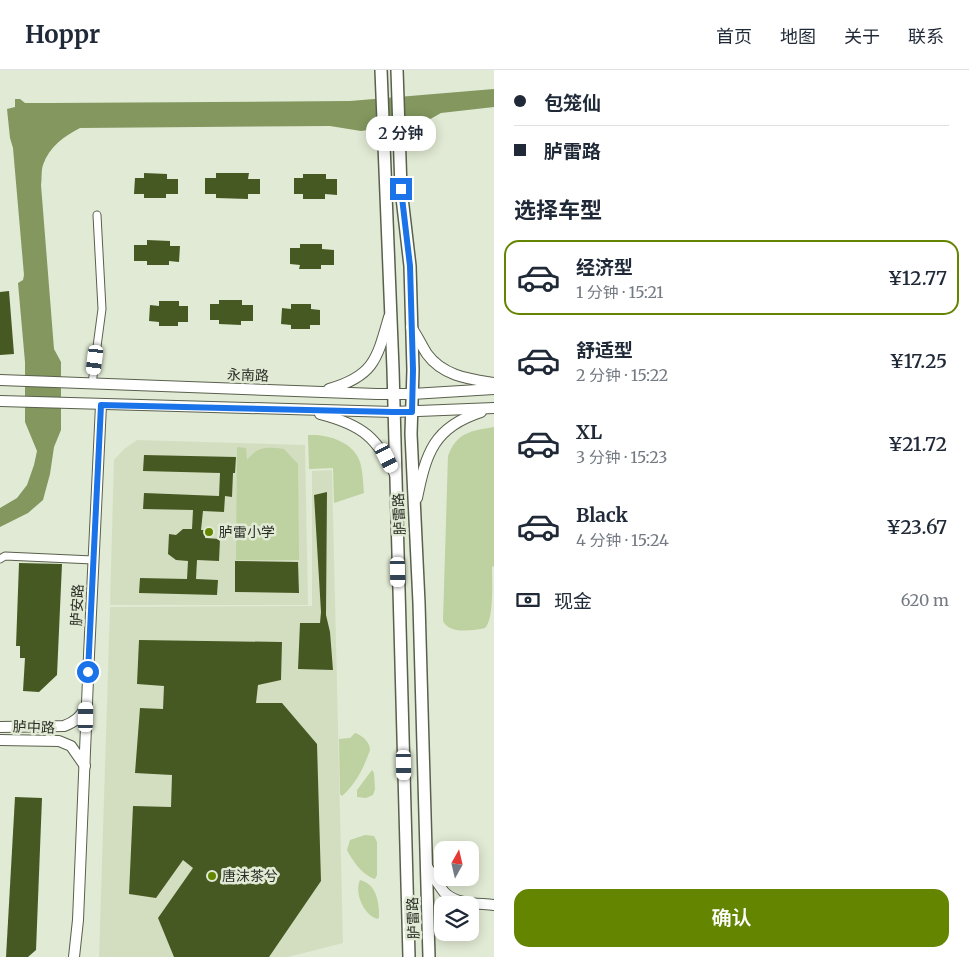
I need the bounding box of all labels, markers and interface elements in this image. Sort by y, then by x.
text: Hoppr [25,19,100,50]
text: 首页 [716,25,752,48]
text: 地图 [780,25,816,48]
text: 关于 [844,25,880,48]
text: 联系 [908,25,944,48]
text: 包笼仙 [544,91,601,115]
callout: 2 分钟 [366,116,436,152]
text: 2 分钟 [378,123,424,143]
text: 胪雷路 [544,139,601,163]
route end [390,178,412,200]
text: 选择车型 [514,196,602,224]
icon: car [516,255,561,300]
text: 经济型 [576,255,633,279]
text: ¥12.77 [888,266,947,290]
text: 1 分钟 · 15:21 [576,282,664,302]
icon: car [516,338,561,383]
text: 舒适型 [576,338,633,362]
car [85,344,104,376]
text: ¥17.25 [890,349,947,373]
street label: 永南路 [227,365,269,385]
text: 2 分钟 · 15:22 [576,365,668,385]
text: XL [576,420,602,444]
icon: car [516,421,561,466]
text: ¥21.72 [888,432,947,456]
car [373,441,400,475]
text: 3 分钟 · 15:23 [576,447,667,467]
street label: 胪雷路 [389,493,409,535]
text: Black [576,503,628,527]
icon: car [516,504,561,549]
text: ¥23.67 [886,515,947,539]
place label: 胪雷小学 [219,523,275,541]
marker: 胪雷小学 [203,526,215,538]
text: 4 分钟 · 15:24 [576,530,669,550]
car [390,557,405,587]
street label: 胪安路 [67,584,87,626]
icon: cash [514,586,542,614]
text: 现金 [554,589,592,613]
text: 620 m [901,590,949,610]
route start [77,661,99,683]
car [78,702,93,732]
street label: 胪中路 [13,717,55,737]
car [396,750,411,780]
north arrow [434,841,479,886]
map controls [434,841,479,941]
place label: 唐沫茶兮 [222,867,278,885]
marker: 唐沫茶兮 [206,870,218,882]
button: 确认 [514,889,949,947]
button: layers [434,896,479,941]
street label: 胪雷路 [403,897,423,939]

